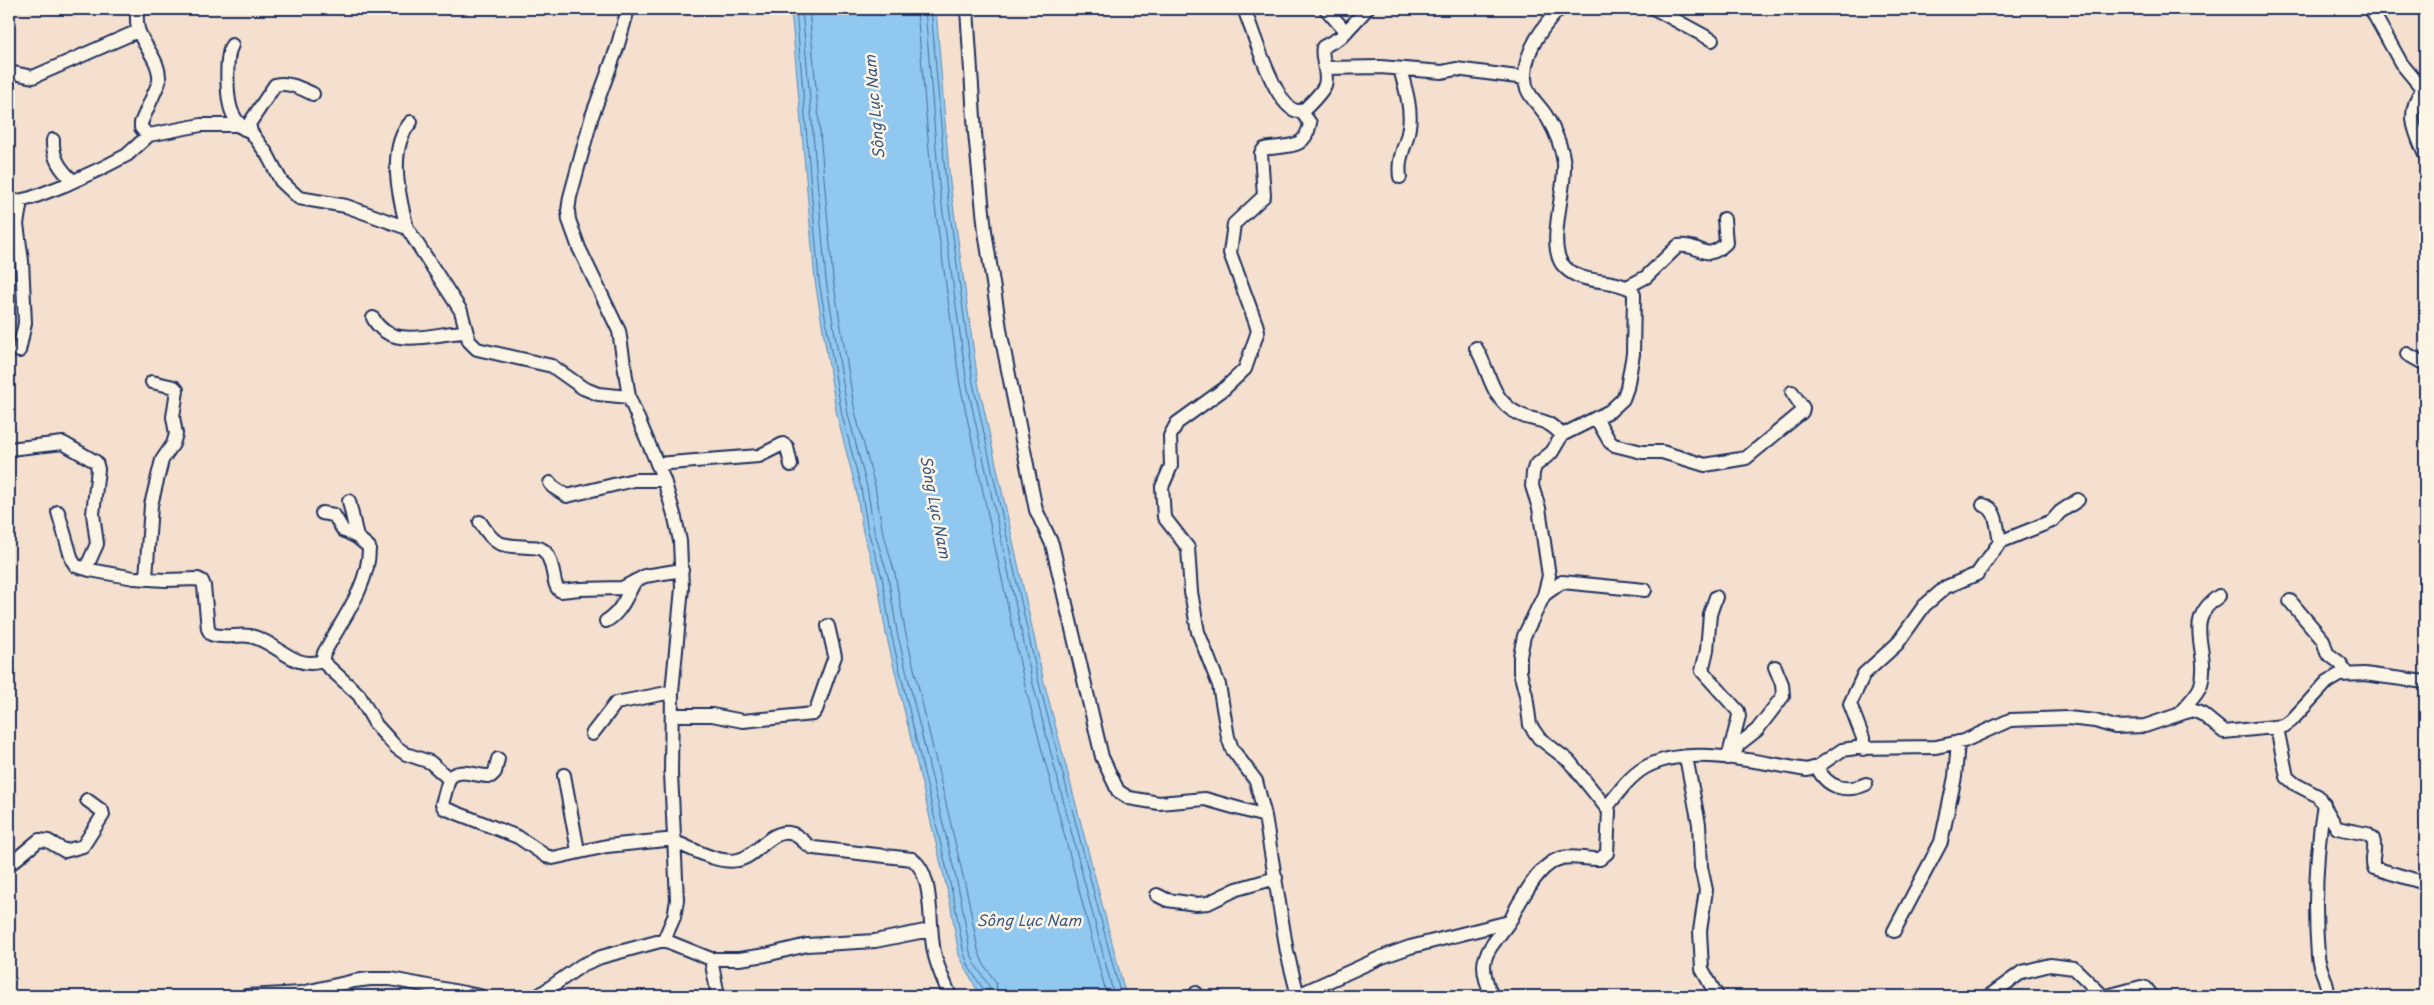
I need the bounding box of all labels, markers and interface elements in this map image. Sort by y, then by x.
water label: Sông Lục Nam [857,54,890,160]
water label: Sông Lục Nam [915,453,958,560]
water label: Sông Lục Nam [977,908,1082,931]

